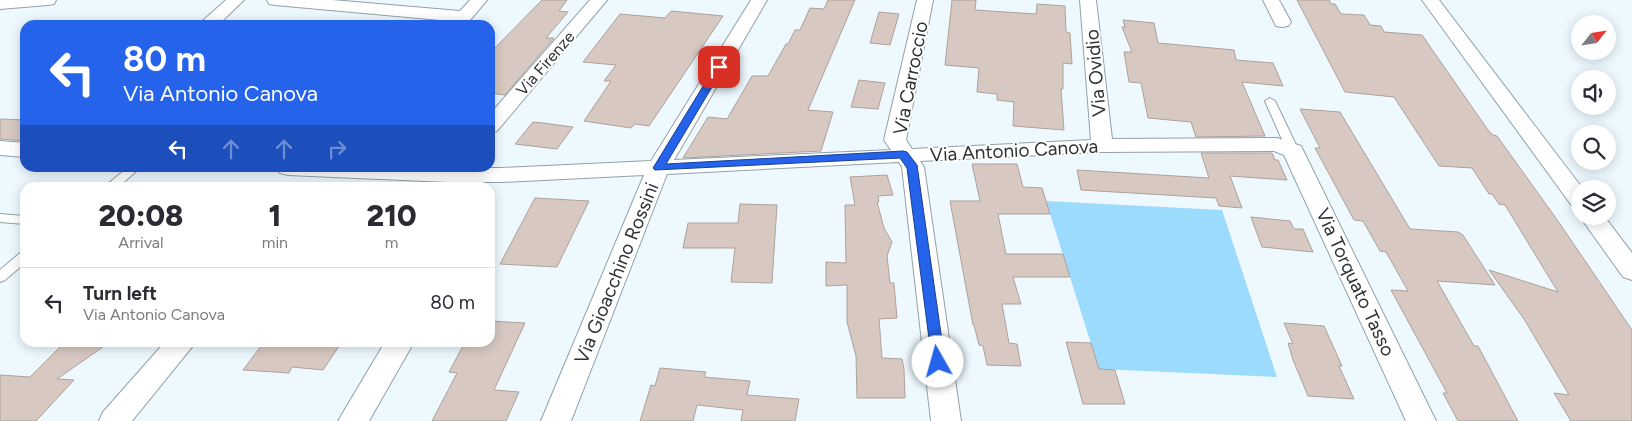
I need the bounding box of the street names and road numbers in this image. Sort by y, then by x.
street label: Via Carroccio [888,19,933,137]
street label: Via Firenze [512,27,579,99]
street label: Via Ovidio [1080,28,1111,118]
street label: Via Antonio Canova [929,135,1099,166]
street label: Via Gioacchino Rossini [570,179,663,367]
street label: Via Torquato Tasso [1311,205,1400,360]

